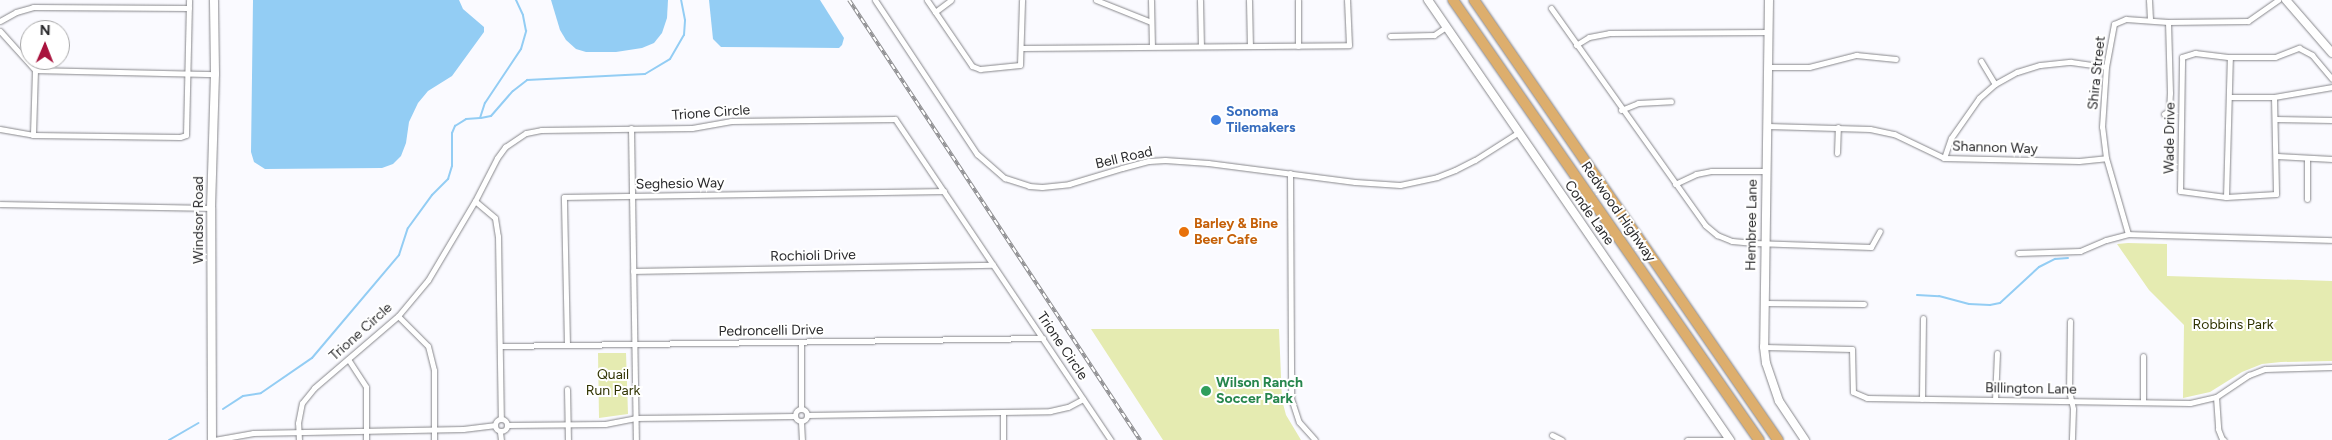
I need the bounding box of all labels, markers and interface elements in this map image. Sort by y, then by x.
north arrow [20,20,70,70]
text: N [40,22,51,39]
street label: Shira Street [2085,35,2109,111]
street label: Trione Circle [671,102,751,124]
street label: Wade Drive [2161,102,2179,174]
place label: Sonoma Tilemakers [1226,104,1295,136]
marker: Sonoma Tilemakers [1210,114,1222,126]
street label: Shannon Way [1952,138,2038,158]
street label: Bell Road [1094,143,1154,173]
street label: Redwood Highway [1577,159,1659,265]
street label: Seghesio Way [636,175,724,193]
street label: Windsor Road [191,176,207,264]
street label: Conde Lane [1561,177,1617,249]
street label: Hembree Lane [1743,179,1761,271]
place label: Barley & Bine Beer Cafe [1194,216,1278,248]
marker: Barley & Bine Beer Cafe [1178,226,1190,238]
street label: Rochioli Drive [770,247,856,265]
street label: Trione Circle [326,300,396,364]
street label: Trione Circle [1033,309,1091,383]
park label: Robbins Park [2193,317,2273,333]
street label: Pedroncelli Drive [718,322,824,340]
park label: Quail Run Park [586,367,640,400]
place label: Wilson Ranch Soccer Park [1216,375,1303,408]
street label: Billington Lane [1985,380,2077,398]
marker: Wilson Ranch Soccer Park [1200,385,1212,397]

